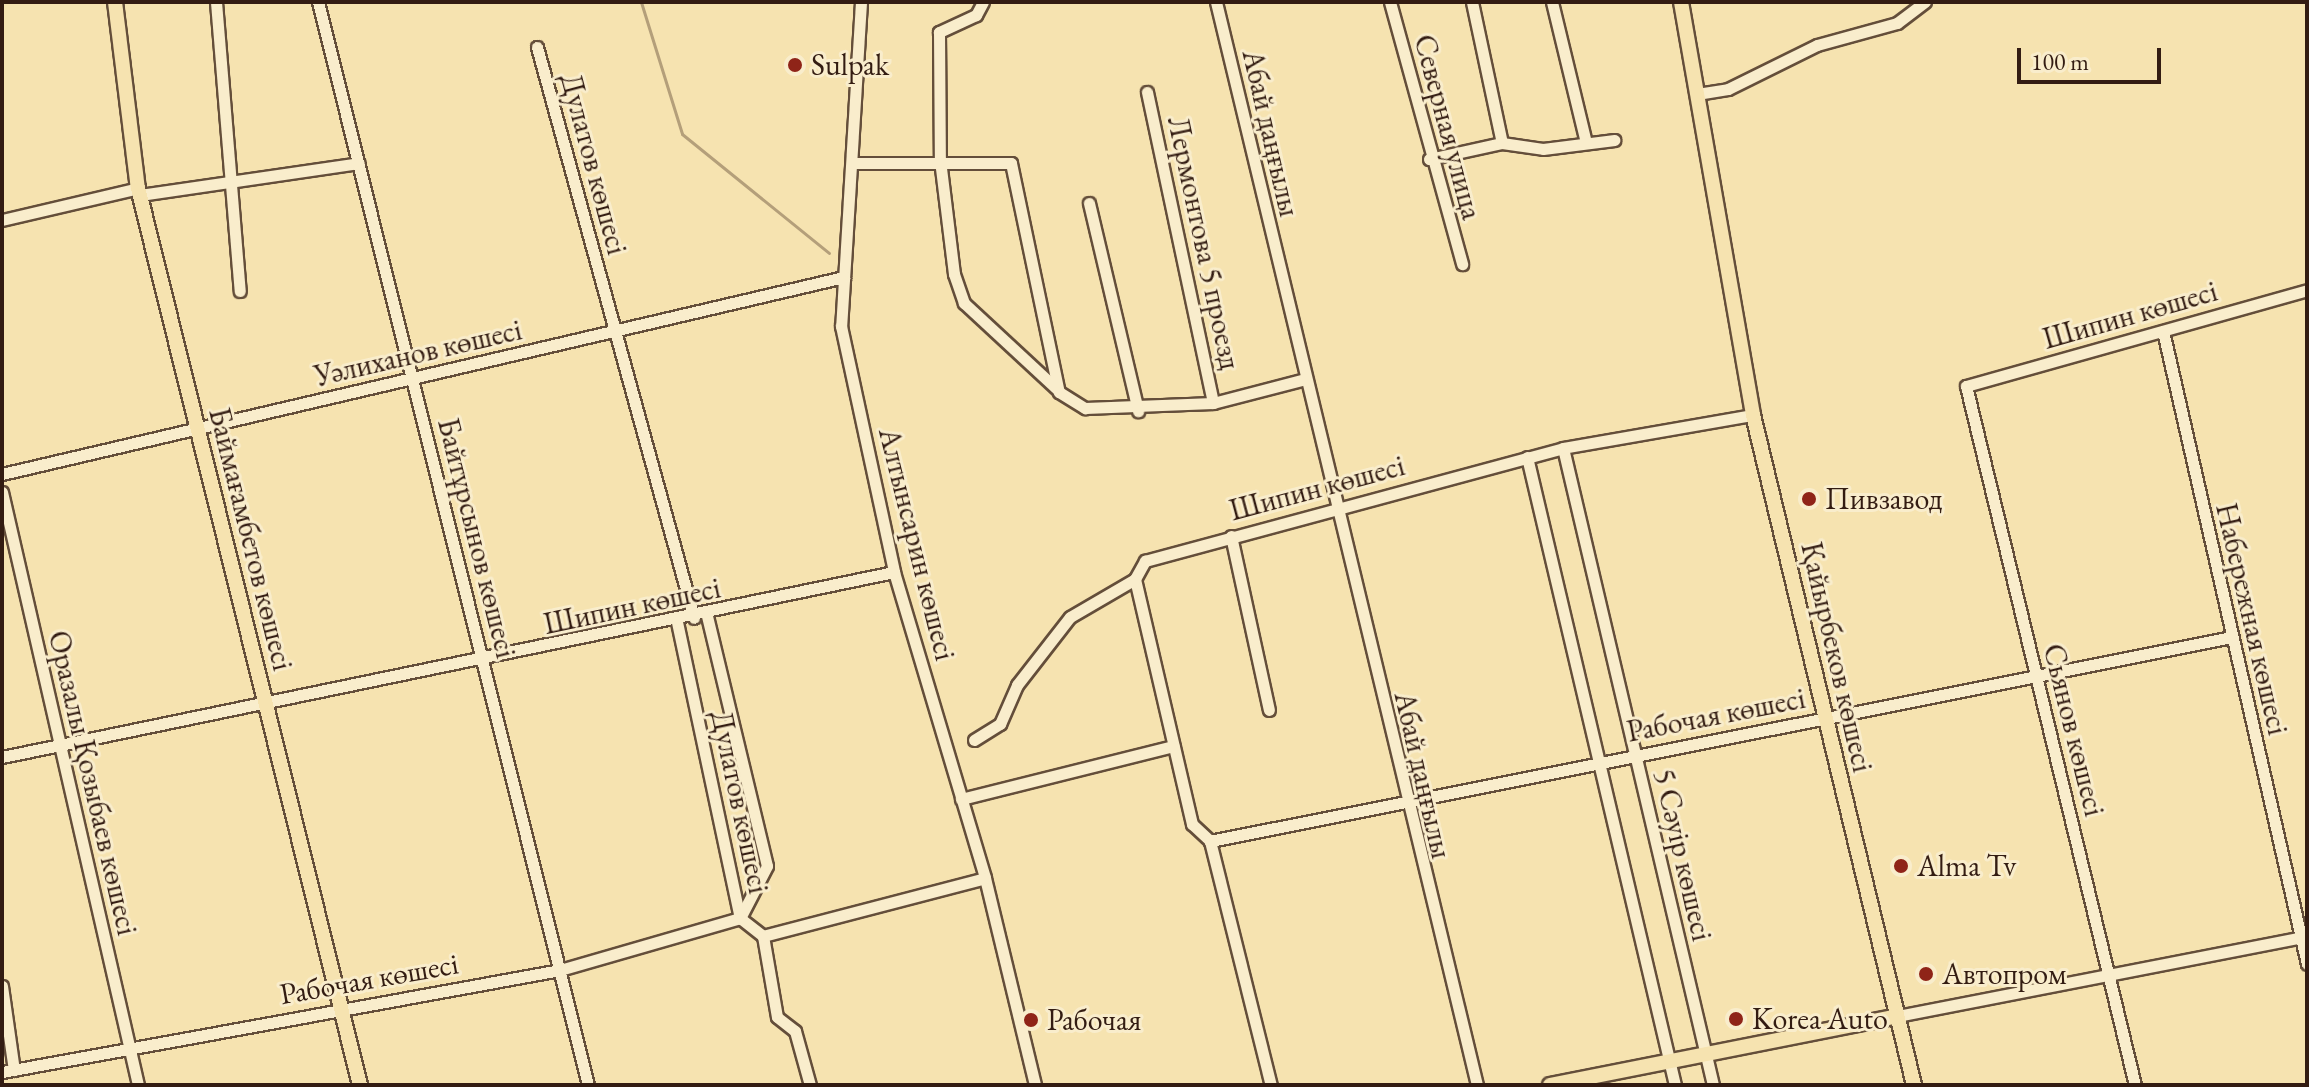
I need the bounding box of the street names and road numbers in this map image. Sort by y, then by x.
street label: Северная улица [1406,31,1490,223]
street label: Абай даңғылы [1234,46,1308,220]
street label: Дулатов көшесі [553,69,635,259]
street label: Лермонтова 5 проезд [1160,113,1248,373]
street label: Шипин көшесі [2039,273,2221,357]
street label: Уәлиханов көшесі [311,312,525,394]
street label: Баймағамбетов көшесі [201,404,301,674]
street label: Байтұрсынов көшесі [430,414,524,662]
street label: Алтынсарин көшесі [871,424,963,664]
street label: Шипин көшесі [1226,447,1408,529]
street label: Набережная көшесі [2208,500,2296,738]
street label: Қайырбеков көшесі [1793,538,1881,776]
street label: Шипин көшесі [540,570,724,642]
street label: Оразалы Қозыбаев көшесі [40,627,146,939]
street label: Сьянов көшесі [2035,640,2113,820]
street label: Рабочая көшесі [1624,680,1808,750]
street label: Абай даңғылы [1386,688,1460,862]
street label: Дулатов көшесі [703,707,777,897]
street label: 5 Сәуір көшесі [1646,766,1720,944]
street label: Рабочая көшесі [277,946,461,1012]

